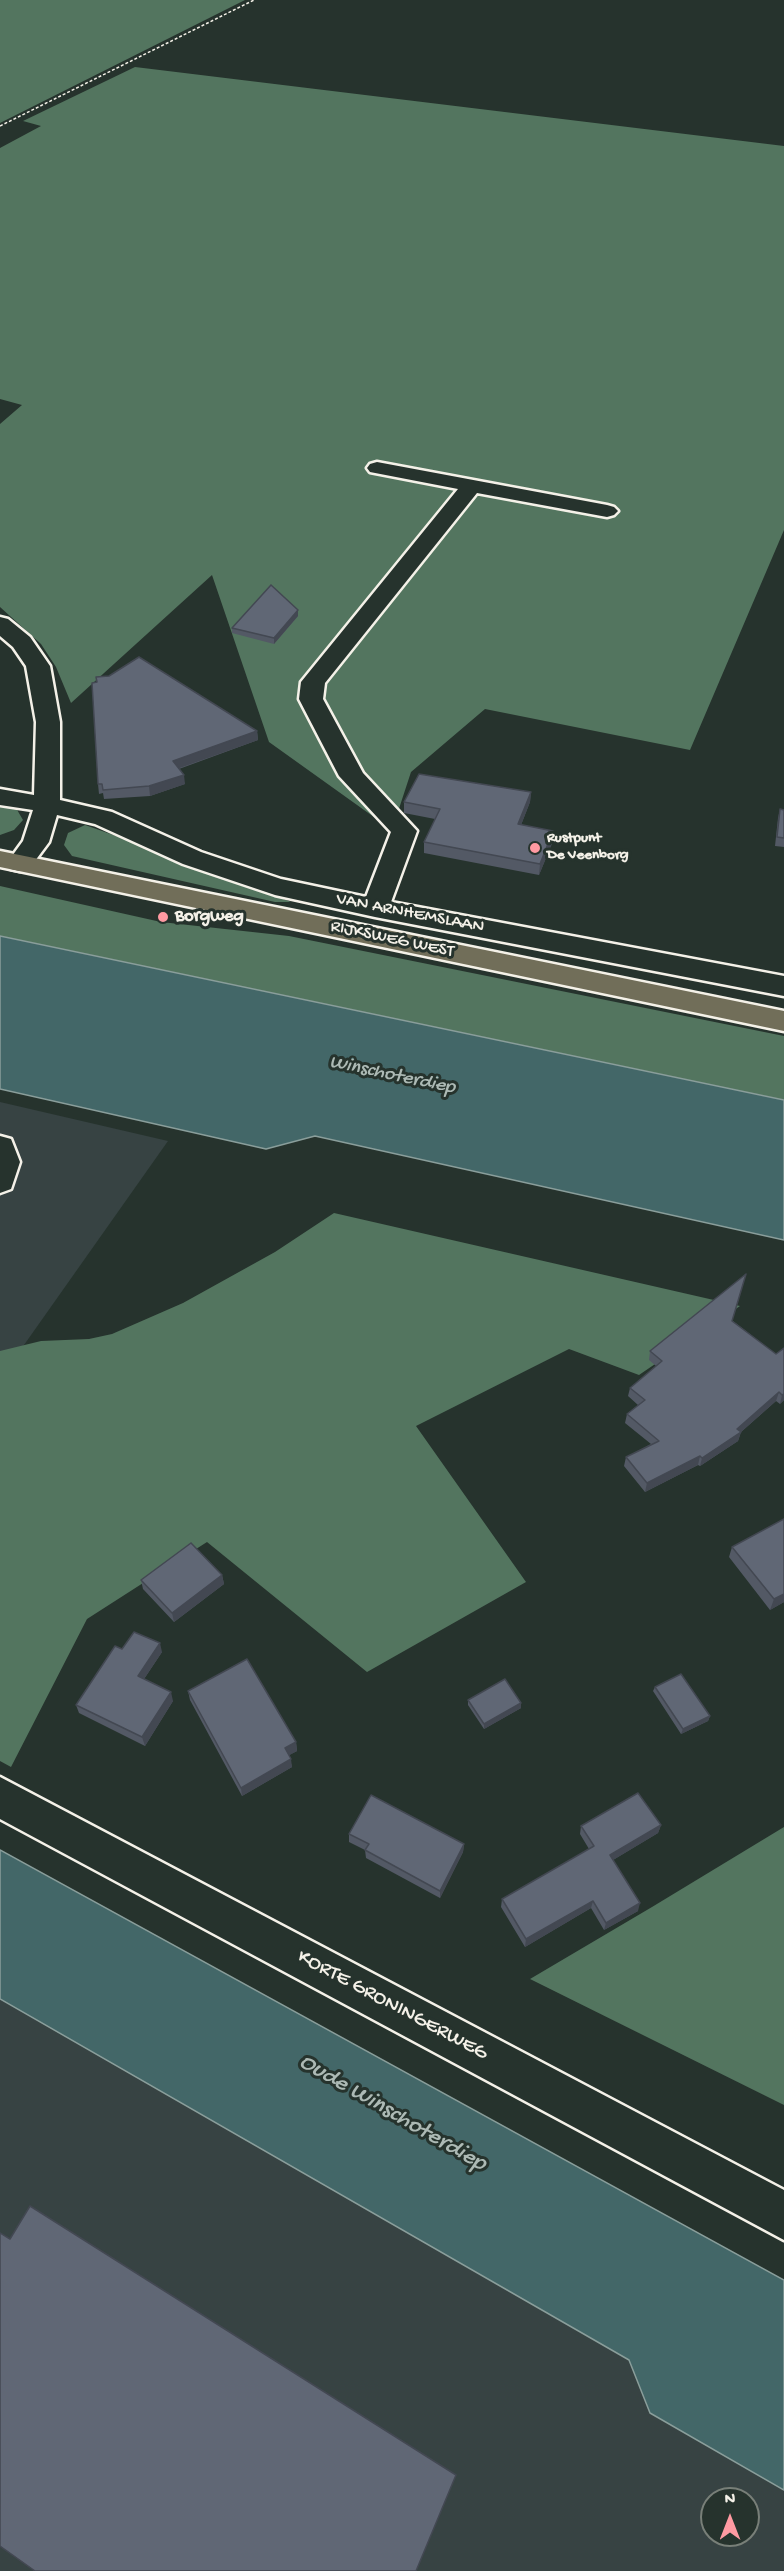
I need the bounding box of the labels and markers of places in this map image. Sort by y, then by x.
place label: Rustpunt De Veenborg [547,830,629,865]
marker: Rustpunt De Veenborg [528,841,542,855]
place label: Borgweg [175,906,244,928]
marker: Borgweg [156,910,170,924]

